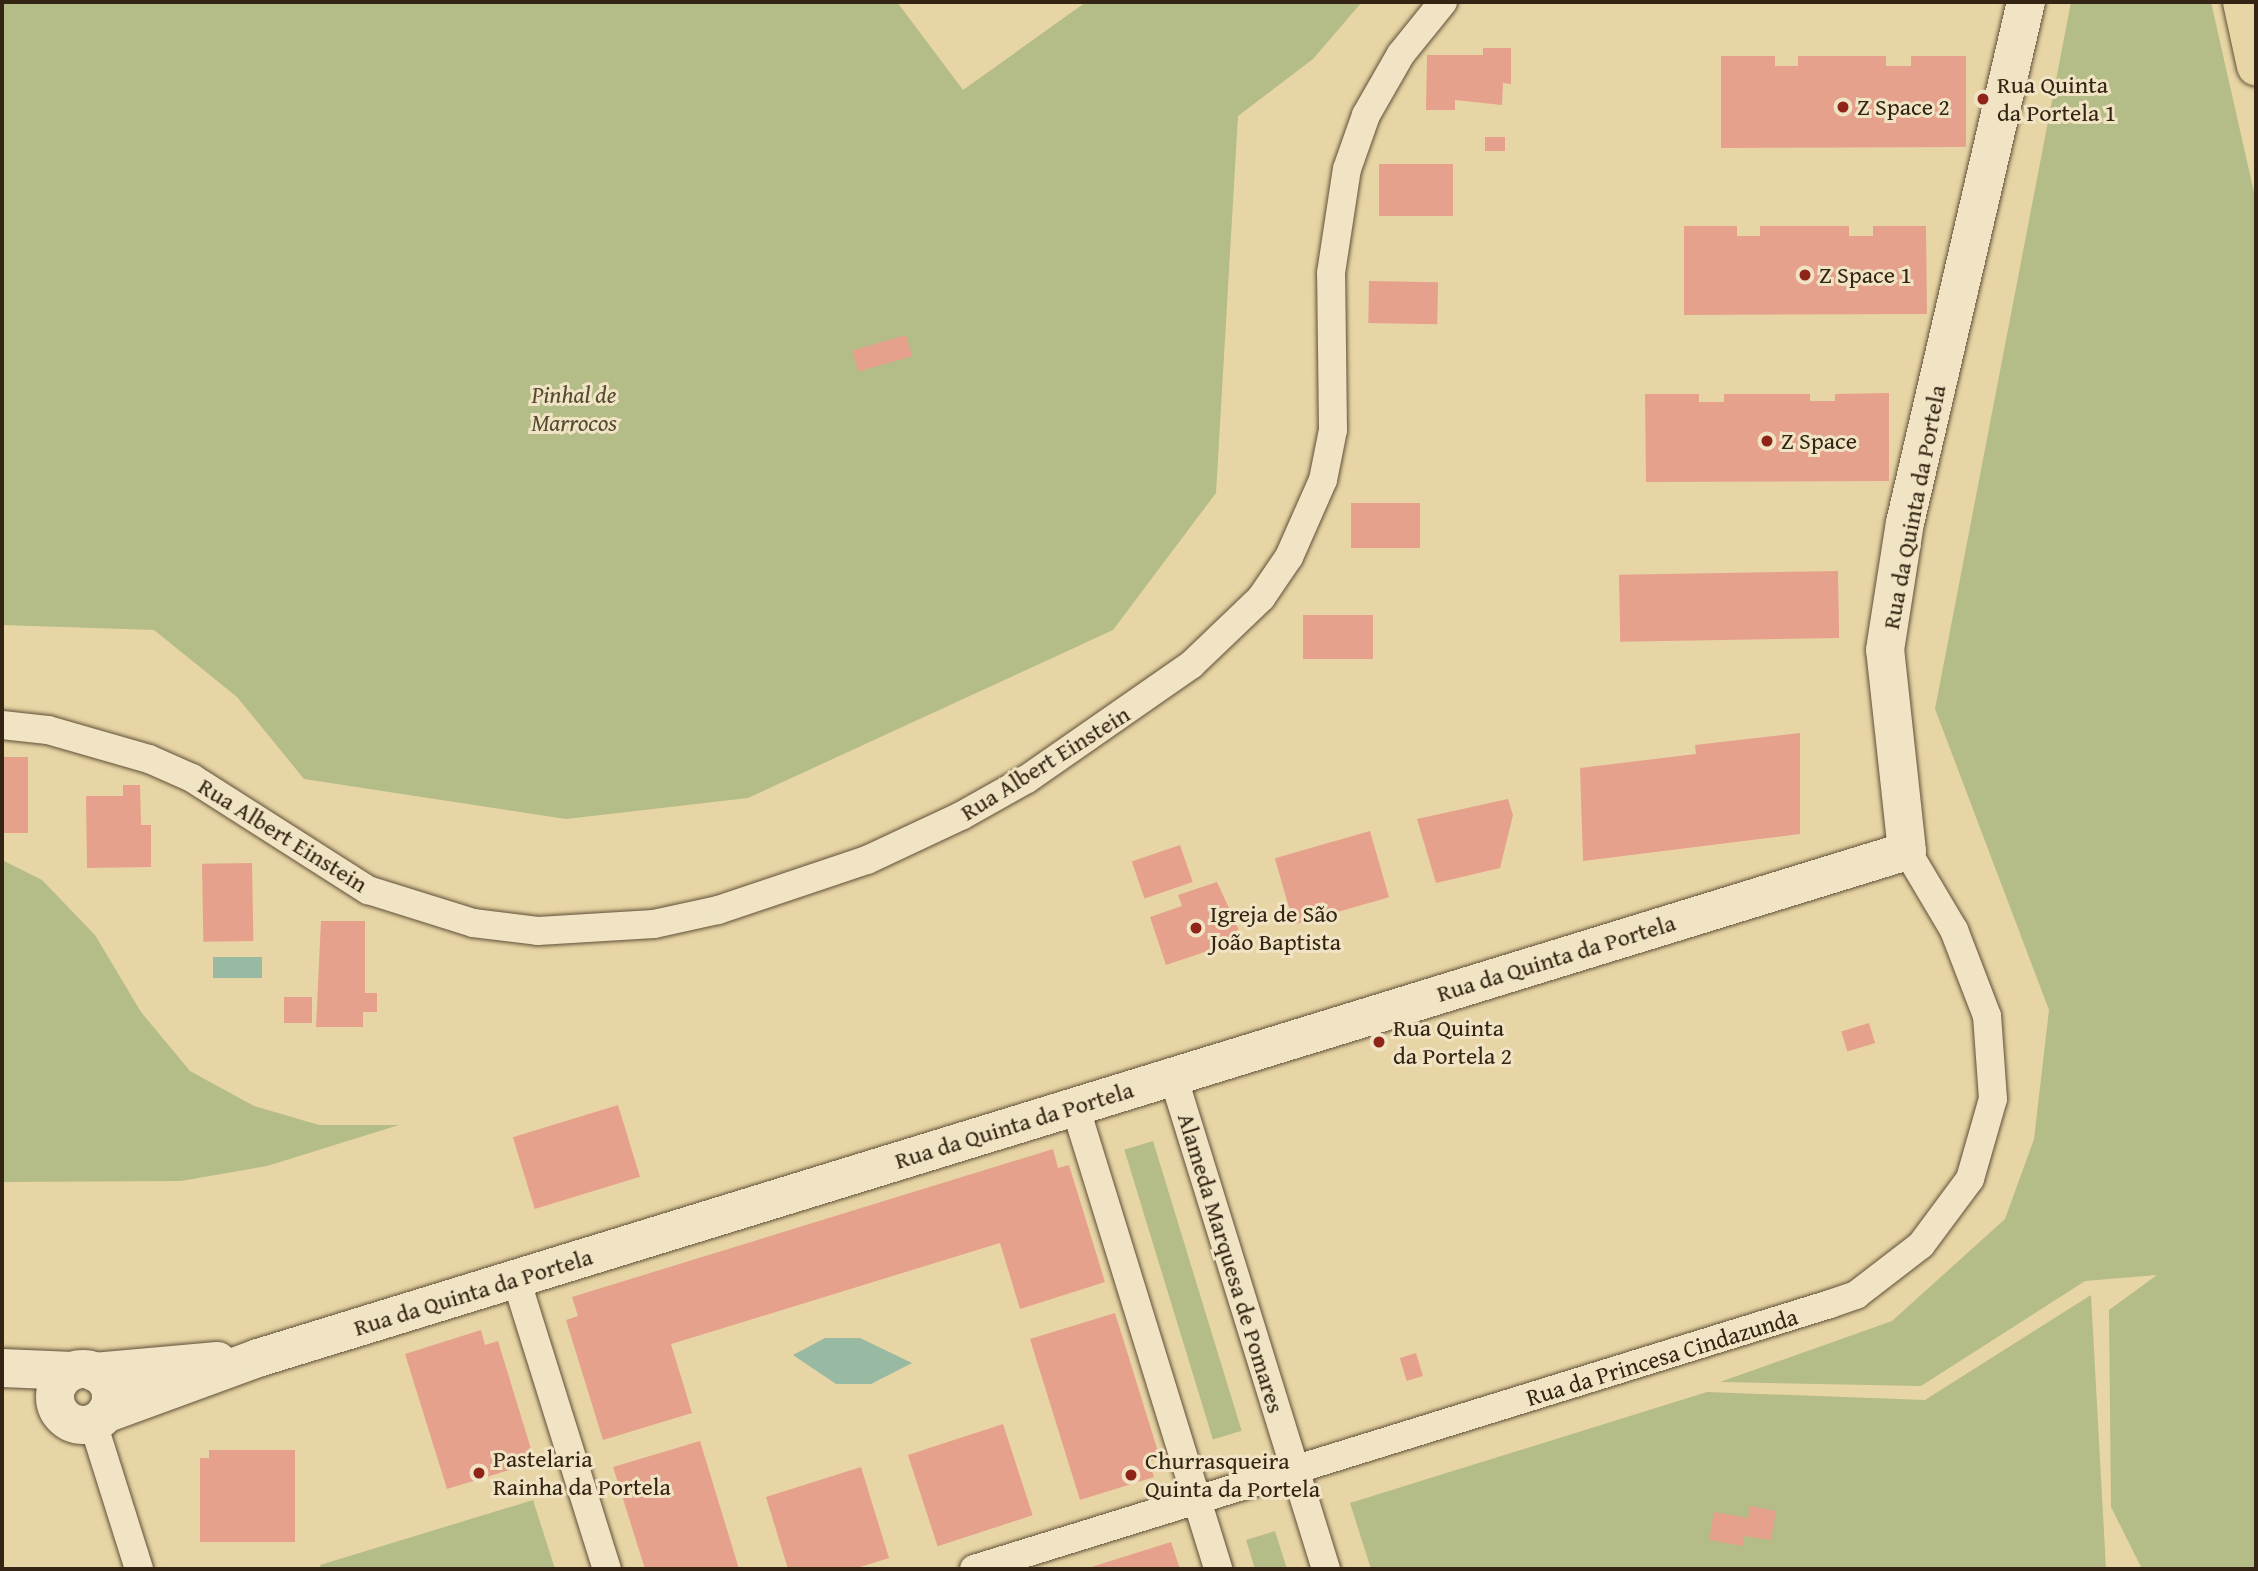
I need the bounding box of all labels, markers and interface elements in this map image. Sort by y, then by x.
place label: Rua Quinta da Portela 1 [1997,71,2116,127]
marker: Rua Quinta da Portela 1 [1975,91,1991,107]
place label: Z Space 2 [1857,93,1950,121]
marker: Z Space 2 [1835,99,1851,115]
place label: Z Space 1 [1819,261,1912,289]
marker: Z Space 1 [1797,267,1813,283]
park label: Pinhal de Marrocos [531,381,617,437]
street label: Rua da Quinta da Portela [1876,383,1952,631]
place label: Z Space [1781,427,1857,455]
marker: Z Space [1759,433,1775,449]
street label: Rua Albert Einstein [955,699,1135,827]
street label: Rua Albert Einstein [193,771,373,899]
place label: Igreja de São João Baptista [1210,900,1341,956]
street label: Rua da Quinta da Portela [1433,908,1679,1008]
marker: Igreja de São João Baptista [1188,920,1204,936]
place label: Rua Quinta da Portela 2 [1393,1014,1512,1070]
marker: Rua Quinta da Portela 2 [1371,1034,1387,1050]
street label: Rua da Quinta da Portela [891,1075,1137,1175]
street label: Alameda Marquesa de Pomares [1172,1109,1290,1417]
street label: Rua da Quinta da Portela [350,1242,596,1342]
street label: Rua da Princesa Cindazunda [1523,1302,1801,1412]
place label: Pastelaria Rainha da Portela [493,1445,671,1501]
place label: Churrasqueira Quinta da Portela [1145,1447,1320,1503]
marker: Pastelaria Rainha da Portela [471,1465,487,1481]
marker: Churrasqueira Quinta da Portela [1123,1467,1139,1483]

